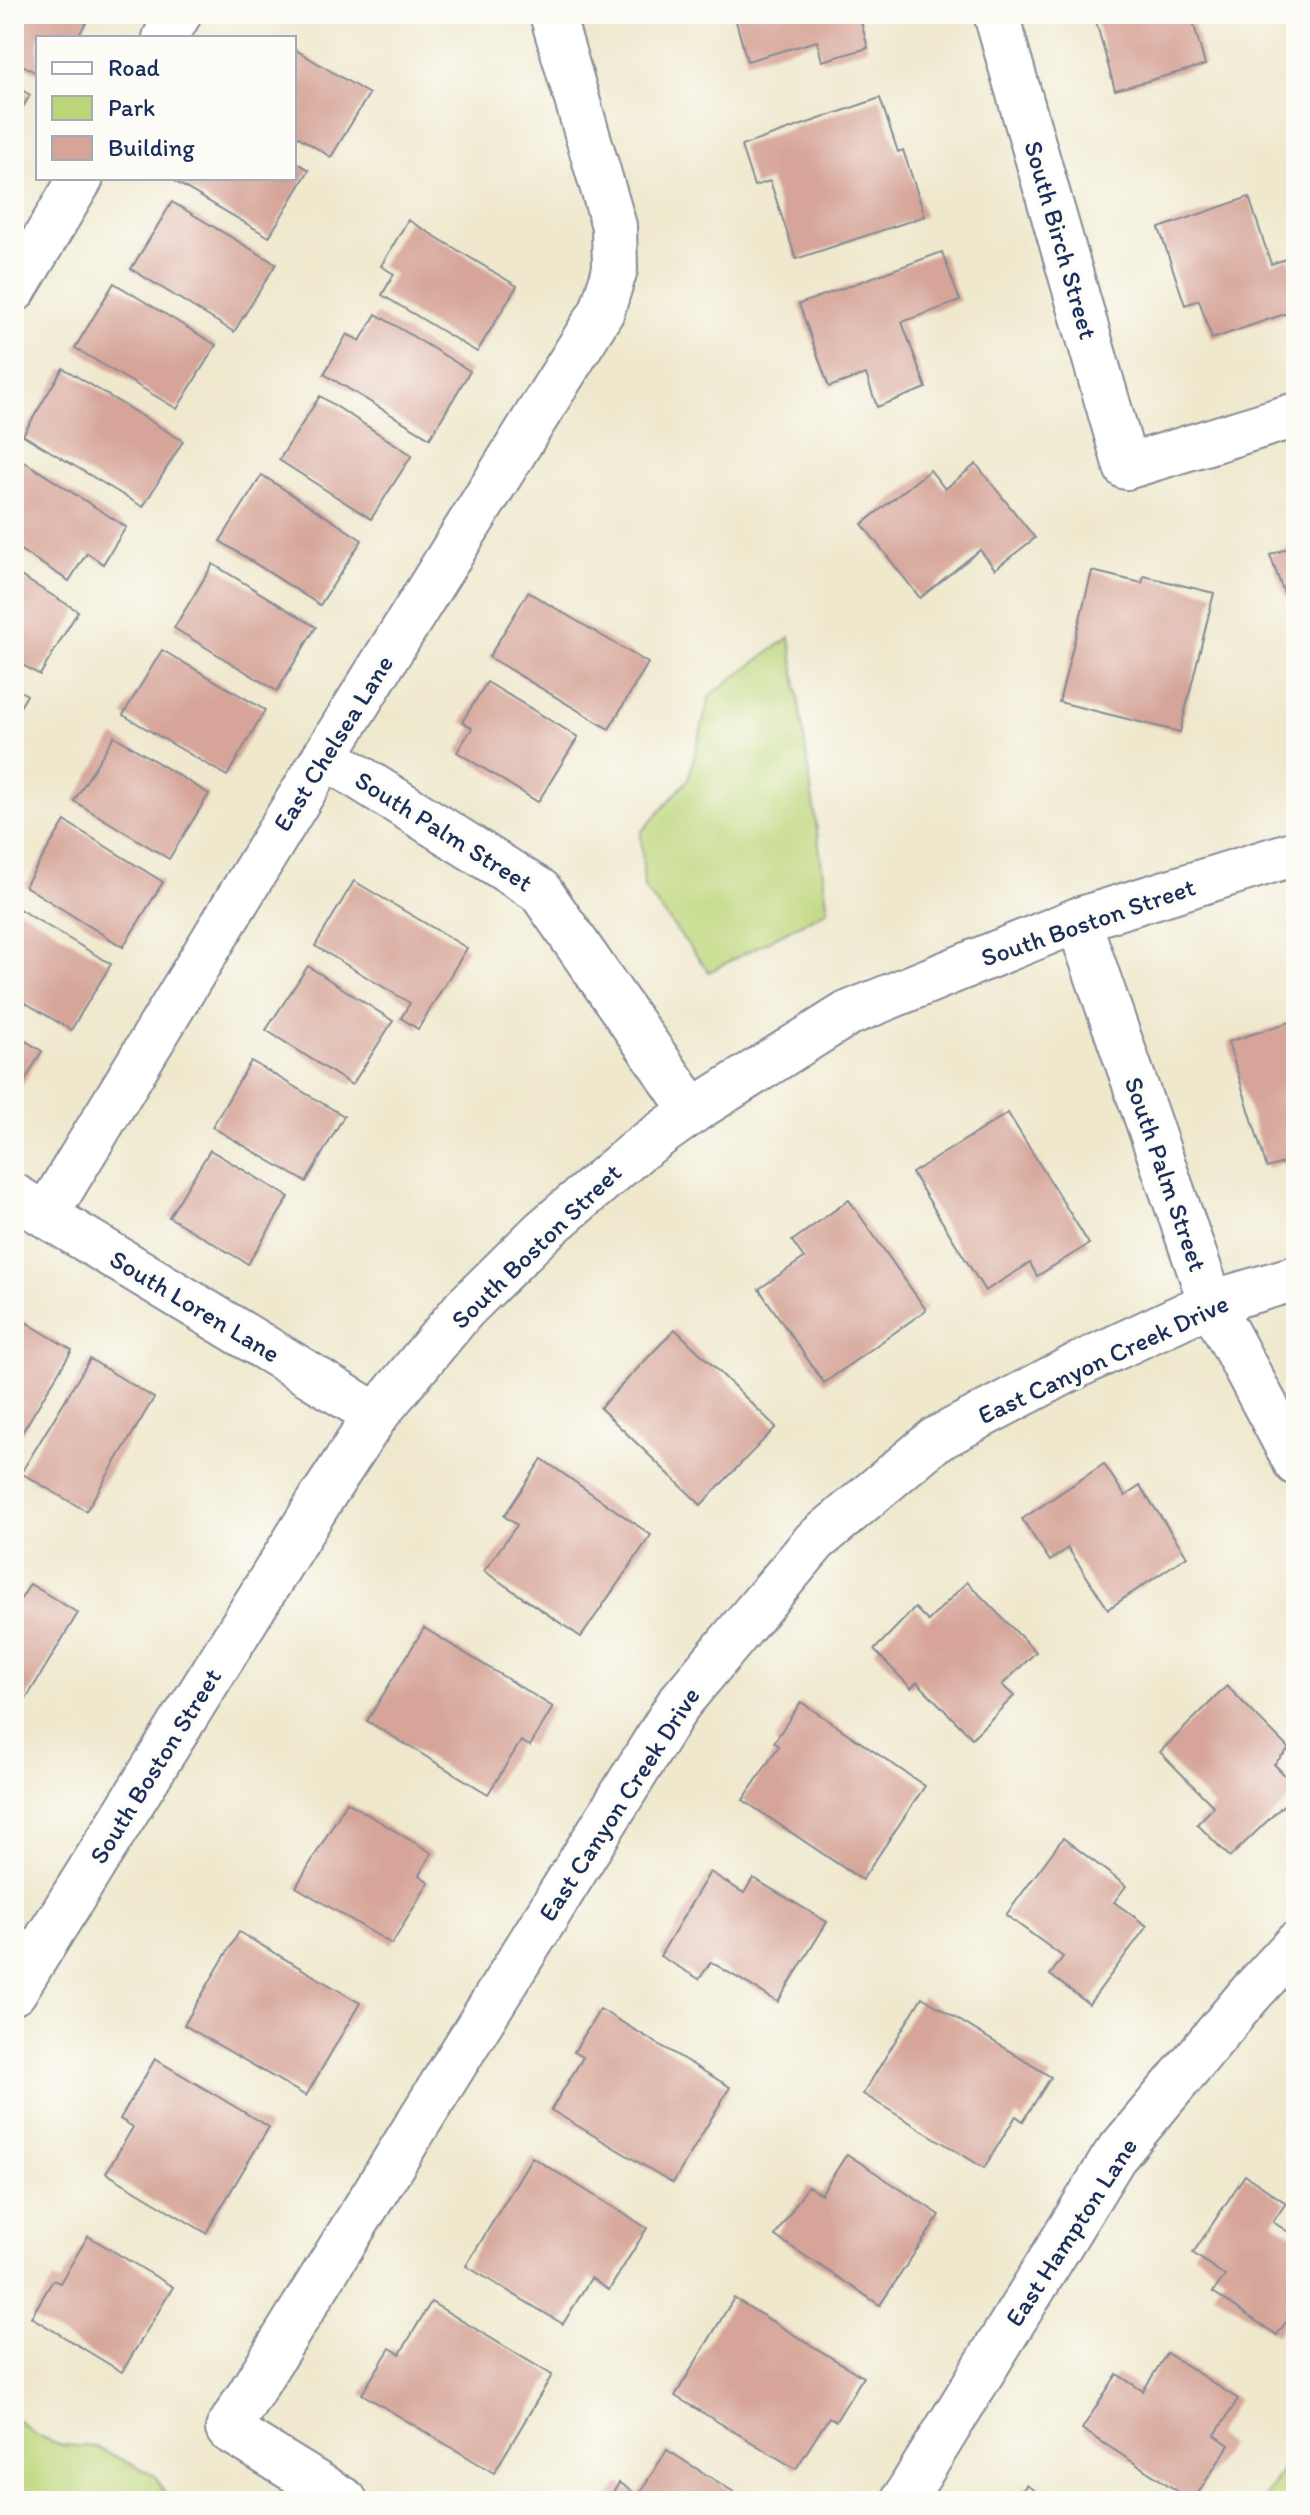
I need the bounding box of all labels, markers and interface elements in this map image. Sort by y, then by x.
legend [36,36,296,180]
text: Road [108,53,160,82]
text: Park [108,93,155,122]
text: Building [108,133,195,162]
street label: South Birch Street [1017,137,1105,343]
street label: East Chelsea Lane [266,649,400,837]
street label: South Palm Street [349,763,539,899]
street label: South Boston Street [977,870,1200,974]
street label: South Palm Street [1118,1073,1214,1276]
street label: South Boston Street [444,1156,628,1335]
street label: South Loren Lane [104,1243,286,1369]
street label: East Canyon Creek Drive [973,1287,1233,1431]
street label: South Boston Street [82,1662,228,1870]
street label: East Canyon Creek Drive [531,1681,707,1927]
street label: East Hampton Lane [998,2132,1144,2332]

